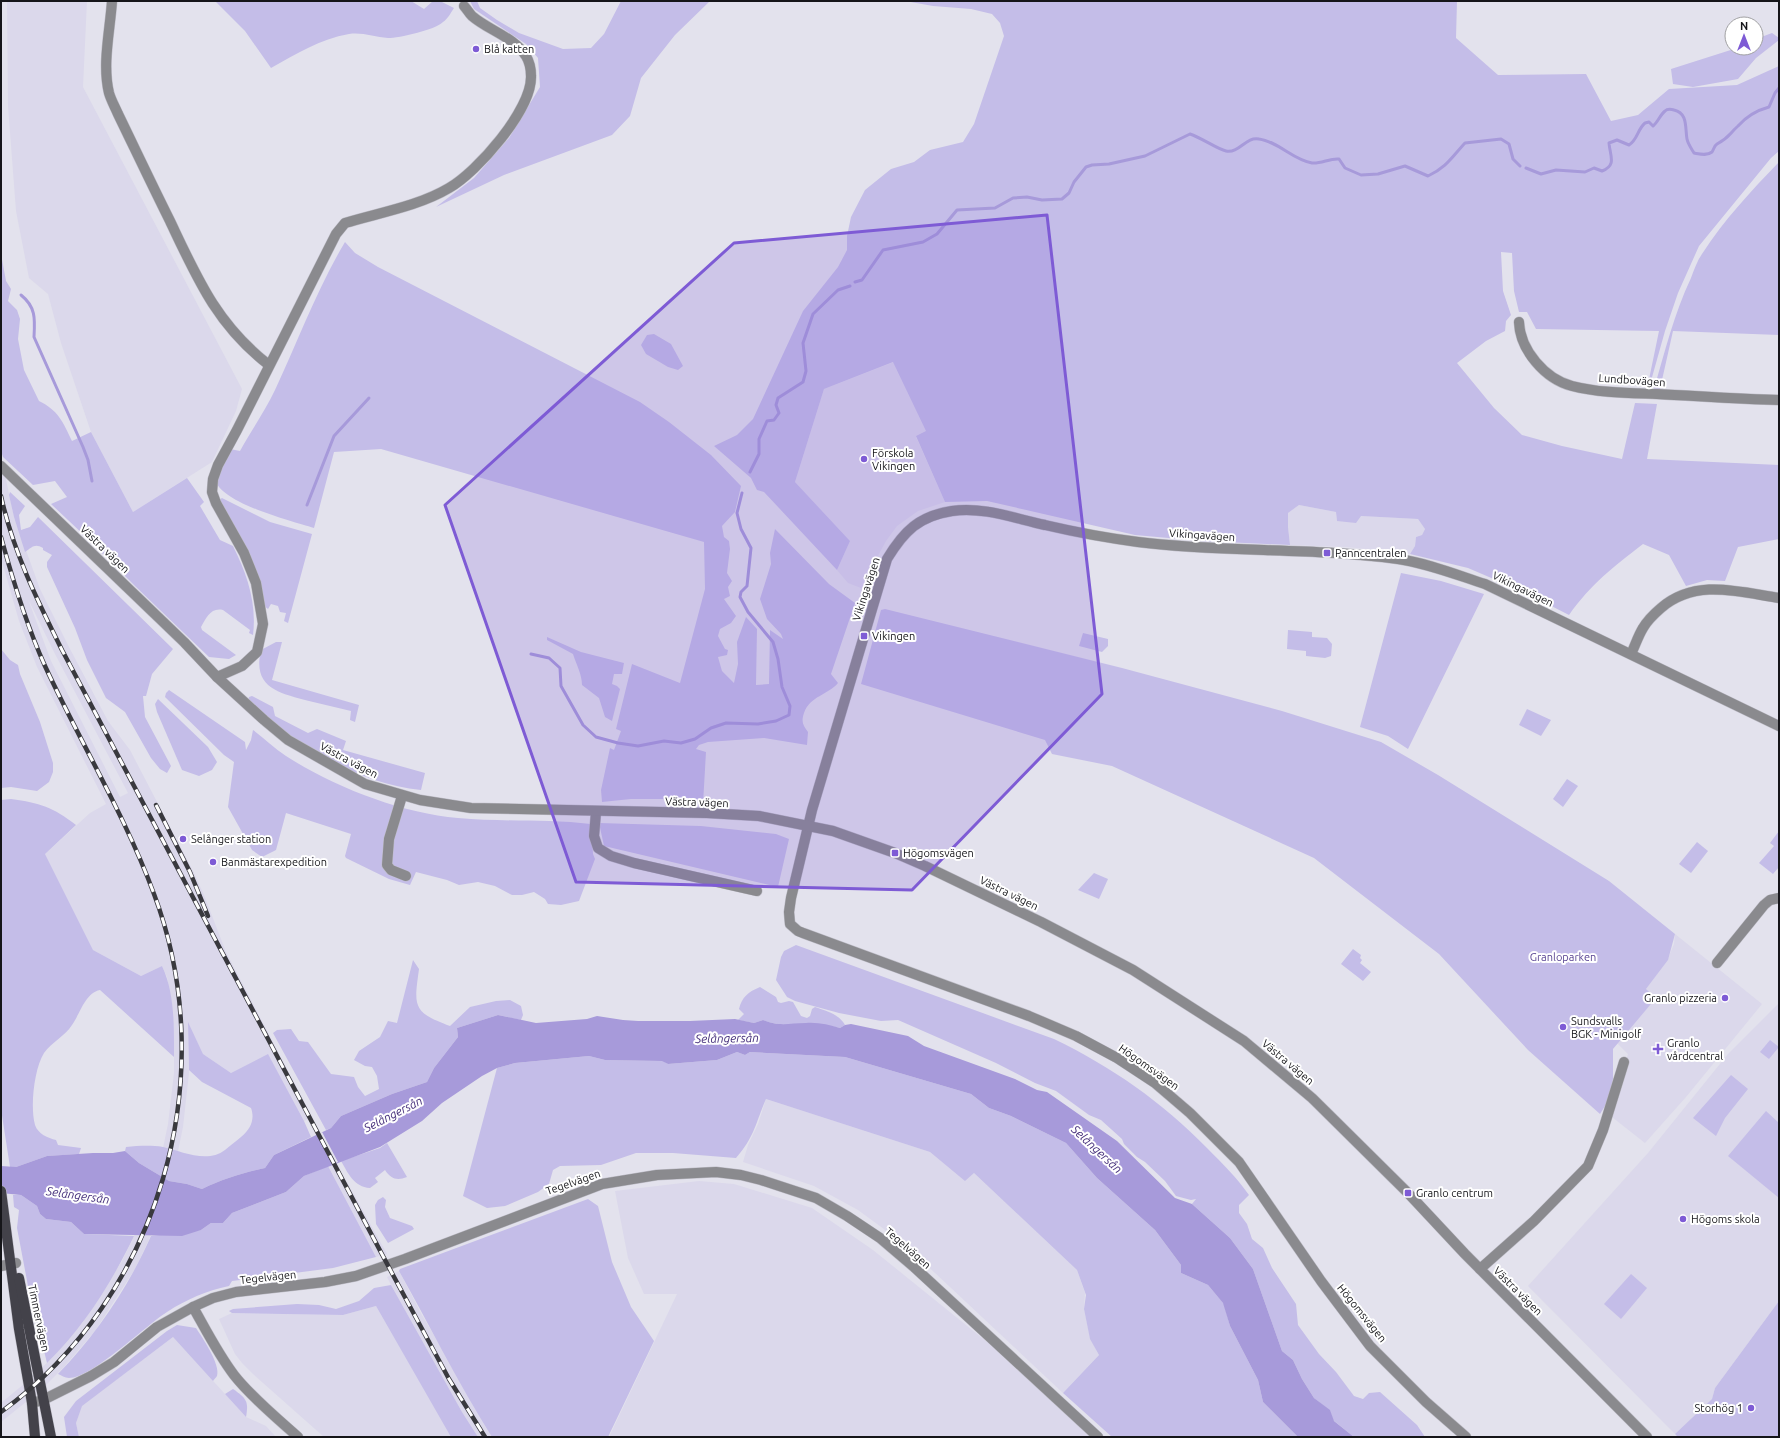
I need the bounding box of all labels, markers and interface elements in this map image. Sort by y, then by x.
north arrow [1724,16,1764,56]
text: N [1740,20,1748,32]
place label: Blå katten [484,43,534,55]
marker: Blå katten [471,44,481,54]
street label: Lundbovägen [1598,372,1666,388]
place label: Förskola Vikingen [872,447,915,472]
marker: Förskola Vikingen [859,454,869,464]
street label: Västra vägen [78,523,132,575]
street label: Vikingavägen [1169,527,1235,543]
place label: Panncentralen [1335,547,1407,559]
marker: Panncentralen [1322,548,1332,558]
street label: Vikingavägen [850,556,882,622]
street label: Vikingavägen [1491,569,1555,609]
place label: Vikingen [872,630,915,642]
marker: Vikingen [859,631,869,641]
street label: Västra vägen [318,740,380,780]
street label: Västra vägen [665,795,729,809]
place label: Selånger station [191,833,271,845]
marker: Selånger station [178,834,188,844]
place label: Högomsvägen [903,847,974,859]
marker: Högomsvägen [890,848,900,858]
place label: Banmästarexpedition [221,856,327,868]
marker: Banmästarexpedition [208,857,218,867]
street label: Västra vägen [978,874,1040,912]
park label: Granloparken [1530,951,1596,963]
place label: Granlo pizzeria [1644,992,1717,1004]
marker: Granlo pizzeria [1720,993,1730,1003]
place label: Sundsvalls BGK - Minigolf [1571,1015,1642,1040]
marker: Sundsvalls BGK - Minigolf [1558,1022,1568,1032]
water label: Selångersån [694,1031,759,1045]
street label: Västra vägen [1260,1037,1316,1087]
place label: Granlo vårdcentral [1667,1037,1723,1062]
street label: Högomsvägen [1117,1042,1181,1092]
marker: Granlo vårdcentral [1652,1043,1664,1055]
water label: Selångersån [361,1094,424,1135]
water label: Selångersån [1068,1122,1125,1176]
street label: Tegelvägen [544,1167,602,1197]
water label: Selångersån [44,1184,111,1206]
place label: Granlo centrum [1416,1187,1493,1199]
marker: Granlo centrum [1403,1188,1413,1198]
place label: Högoms skola [1691,1213,1760,1225]
marker: Högoms skola [1678,1214,1688,1224]
street label: Tegelvägen [883,1225,933,1271]
street label: Västra vägen [1491,1264,1545,1318]
street label: Tegelvägen [239,1268,297,1286]
street label: Högomsvägen [1335,1282,1389,1344]
street label: Timmervägen [26,1283,52,1353]
place label: Storhög 1 [1695,1402,1743,1414]
marker: Storhög 1 [1746,1403,1756,1413]

